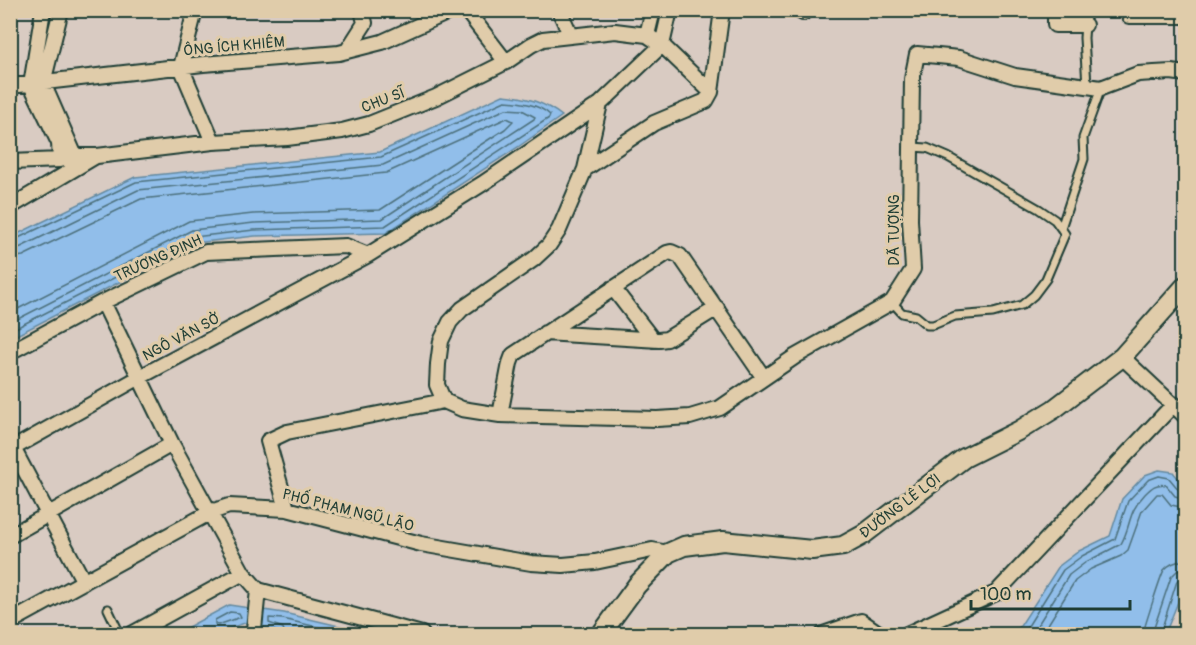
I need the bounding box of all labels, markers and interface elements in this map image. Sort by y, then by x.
street label: ÔNG ÍCH KHIÊM [183,33,286,60]
street label: CHU SĨ [359,83,408,117]
street label: DÃ TƯỢNG [885,194,904,266]
street label: TRƯƠNG ĐỊNH [111,231,205,286]
street label: NGÔ VĂN SỞ [139,309,223,366]
street label: ĐƯỜNG LÊ LỢI [856,470,945,543]
street label: PHỐ PHẠM NGŨ LÃO [280,483,416,536]
scale bar [971,573,1130,611]
text: 100 m [980,583,1032,606]

